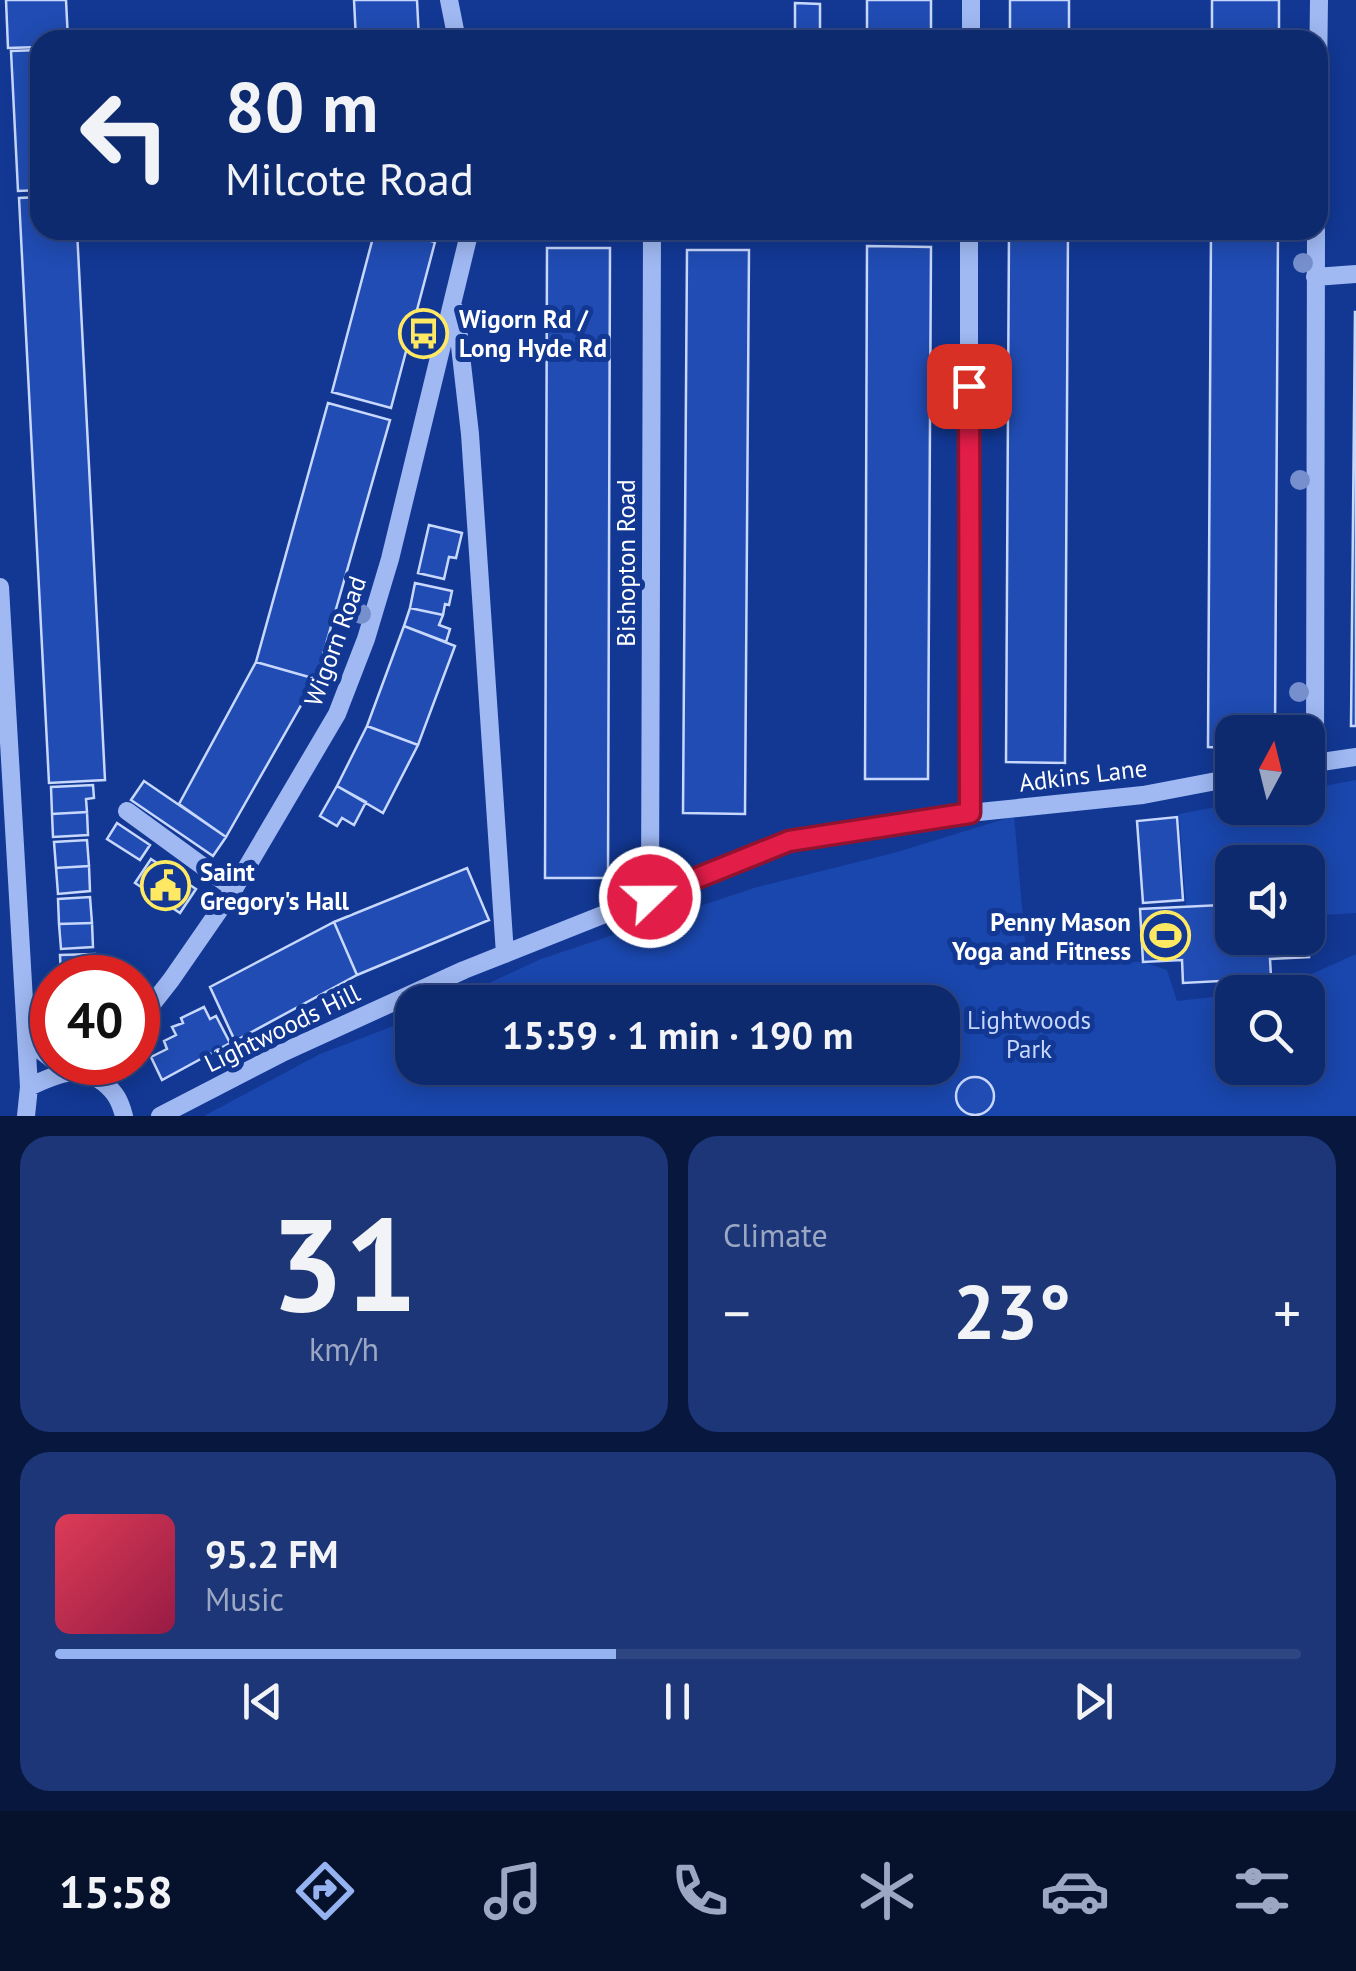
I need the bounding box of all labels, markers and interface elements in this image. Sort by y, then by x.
text: 80 m [225,61,378,151]
icon: left [60,70,190,200]
text: Milcote Road [225,149,474,207]
place label: Wigorn Rd / Long Hyde Rd [459,303,607,364]
bus stop icon: Wigorn Rd / Long Hyde Rd [398,307,450,359]
pin [927,344,1012,429]
icon: arrive [942,359,997,414]
street label: Bishopton Road [610,479,642,647]
street label: Wigorn Road [297,572,373,710]
north arrow [1215,715,1325,825]
map controls [1215,715,1325,1085]
street label: Adkins Lane [1017,751,1149,799]
position arrow [598,845,702,949]
button: sound [1215,845,1325,955]
place label: Saint Gregory's Hall [200,856,350,917]
public building icon: Saint Gregory's Hall [139,860,191,912]
place label: Penny Mason Yoga and Fitness [951,906,1131,967]
sports icon: Penny Mason Yoga and Fitness [1140,910,1192,962]
speed limit sign: 40 [30,955,160,1085]
button: search [1215,975,1325,1085]
street label: Lightwoods Hill [199,976,366,1079]
park label: Lightwoods Park [967,1004,1091,1065]
text: 15:59 · 1 min · 190 m [502,1010,853,1059]
text: 31 [270,1179,418,1347]
text: Climate [723,1214,828,1256]
text: 23° [953,1263,1071,1360]
text: − [723,1277,751,1348]
text: + [1273,1277,1301,1348]
text: km/h [309,1328,379,1370]
text: 95.2 FM [205,1529,338,1578]
text: Music [205,1578,284,1620]
icon: previous [235,1674,290,1729]
icon: pause [650,1674,705,1729]
icon: next [1066,1674,1121,1729]
icon: directions [290,1856,360,1926]
icon: music [478,1856,548,1926]
icon: phone [665,1856,735,1926]
icon: climate [852,1856,922,1926]
icon: car [1040,1856,1110,1926]
icon: filters [1227,1856,1297,1926]
text: 15:58 [59,1862,173,1920]

